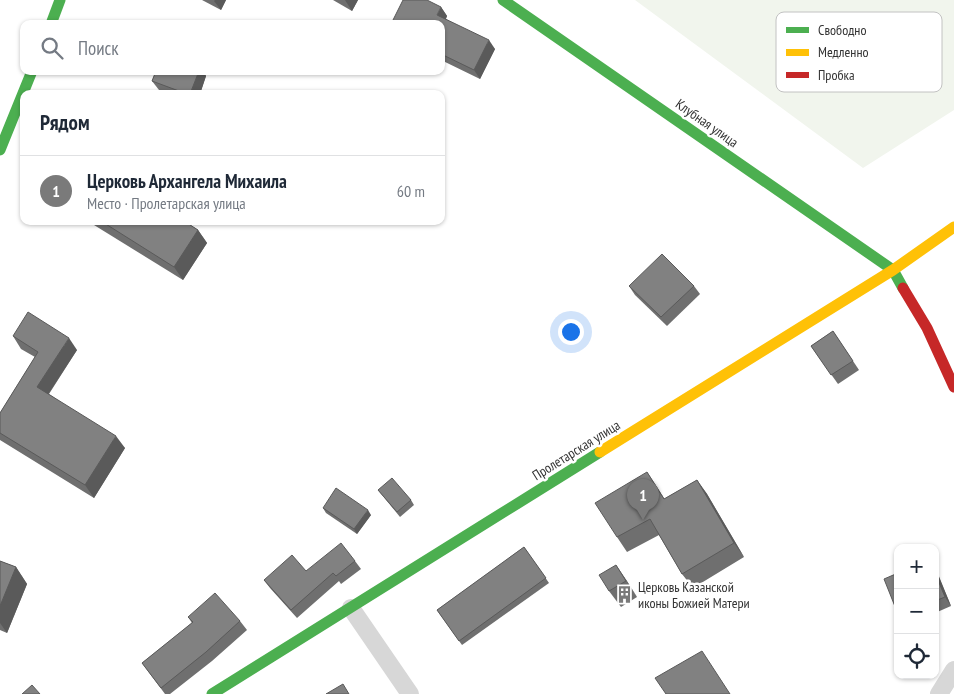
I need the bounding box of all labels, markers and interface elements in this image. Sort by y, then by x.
legend [776,12,942,92]
search box [20,20,445,75]
text: Свободно [818,21,866,39]
icon: search [38,34,66,62]
text: Поиск [78,36,119,60]
text: Медленно [818,43,869,61]
text: Пробка [818,66,855,84]
street label: Клубная улица [672,95,742,151]
text: Рядом [40,109,90,136]
text: Церковь Архангела Михаила [87,169,287,193]
text: 1 [52,181,60,201]
text: 60 m [397,181,425,201]
text: Место · Пролетарская улица [87,193,246,213]
your location [558,319,584,345]
street label: Пролетарская улица [529,416,623,484]
pin: 1 [627,479,659,520]
map controls [894,544,939,679]
button: + [894,544,939,589]
place label: Церковь Казанской иконы Божией Матери [638,578,750,612]
building icon: Церковь Казанской иконы Божией Матери [614,585,634,605]
button: − [894,589,939,634]
button: locate [894,634,939,679]

